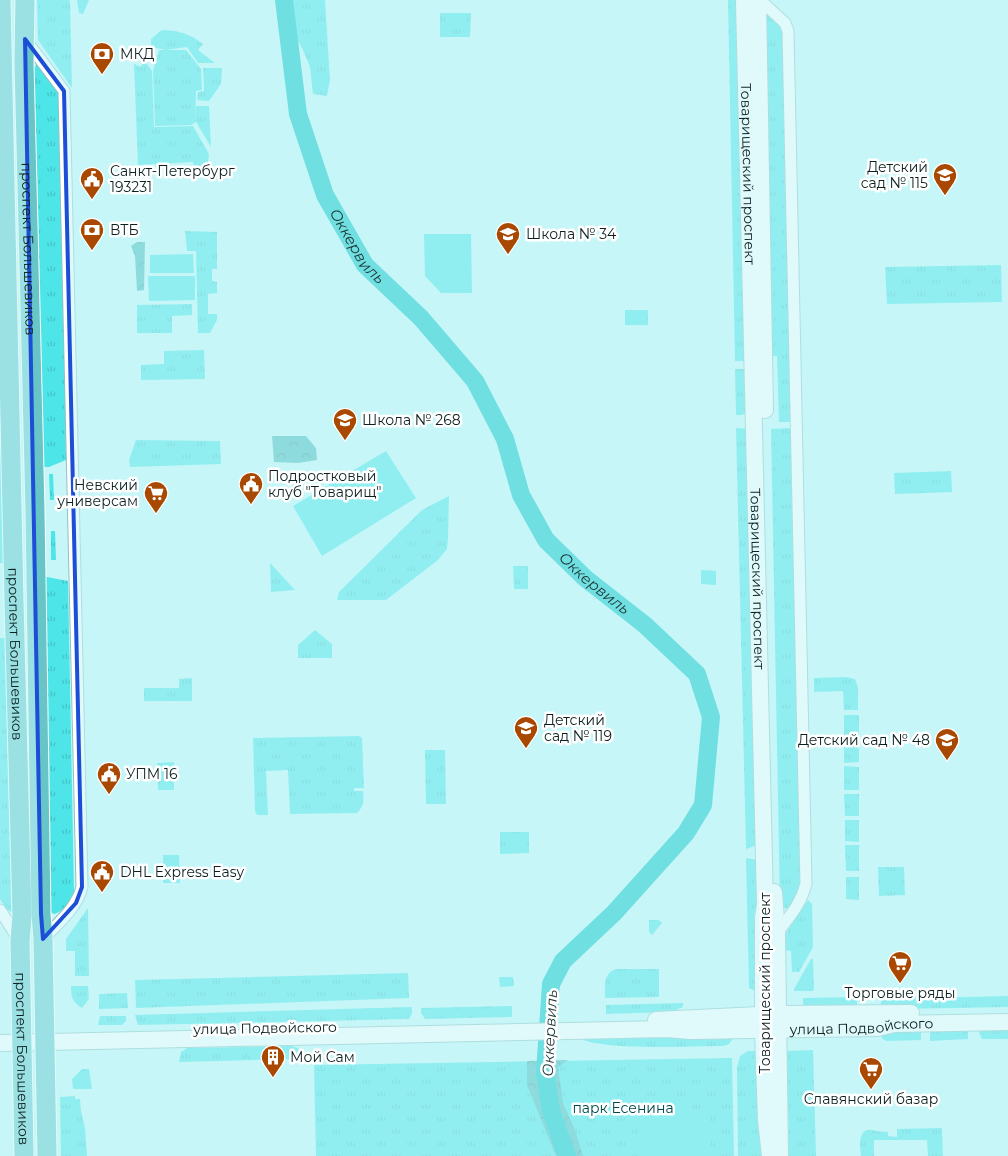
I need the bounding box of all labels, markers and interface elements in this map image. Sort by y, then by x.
bank icon: МКД [89,41,115,75]
place label: МКД [120,45,154,63]
street label: Товарищеский проспект [737,83,759,265]
place label: Детский сад № 115 [861,158,928,192]
street label: проспект Большевиков [17,162,40,336]
place label: Санкт-Петербург 193231 [110,162,235,196]
school or university icon: Детский сад № 115 [932,162,958,196]
public building icon: Санкт-Петербург 193231 [79,166,105,200]
water label: Оккервиль [326,205,389,288]
bank icon: ВТБ [79,217,105,251]
place label: ВТБ [110,221,139,239]
school or university icon: Школа № 34 [495,221,521,255]
place label: Школа № 34 [526,225,617,243]
school or university icon: Школа № 268 [332,407,358,441]
place label: Школа № 268 [362,411,461,429]
place label: Подростковый клуб "Товарищ" [268,467,381,501]
public building icon: Подростковый клуб "Товарищ" [238,471,264,505]
place label: Невский универсам [56,476,138,510]
supermarket icon: Невский универсам [143,480,169,514]
street label: Товарищеский проспект [746,488,769,670]
water label: Оккервиль [555,548,634,618]
street label: проспект Большевиков [4,567,27,741]
place label: Детский сад № 119 [544,711,612,745]
school or university icon: Детский сад № 119 [513,715,539,749]
school or university icon: Детский сад № 48 [934,727,960,761]
place label: Детский сад № 48 [798,731,930,749]
public building icon: УПМ 16 [96,761,122,795]
place label: УПМ 16 [126,765,178,783]
public building icon: DHL Express Easy [89,859,115,893]
place label: DHL Express Easy [120,863,245,881]
street label: Товарищеский проспект [756,892,774,1074]
supermarket icon: Торговые ряды [887,950,913,984]
street label: проспект Большевиков [12,972,33,1145]
place label: Торговые ряды [845,984,955,1002]
water label: Оккервиль [538,989,561,1077]
street label: улица Подвойского [789,1014,933,1038]
street label: улица Подвойского [192,1018,337,1038]
building icon: Мой Сам [260,1044,286,1078]
place label: Мой Сам [290,1048,355,1066]
supermarket icon: Славянский базар [858,1056,884,1090]
place label: Славянский базар [804,1090,938,1108]
park label: парк Есенина [572,1099,674,1117]

